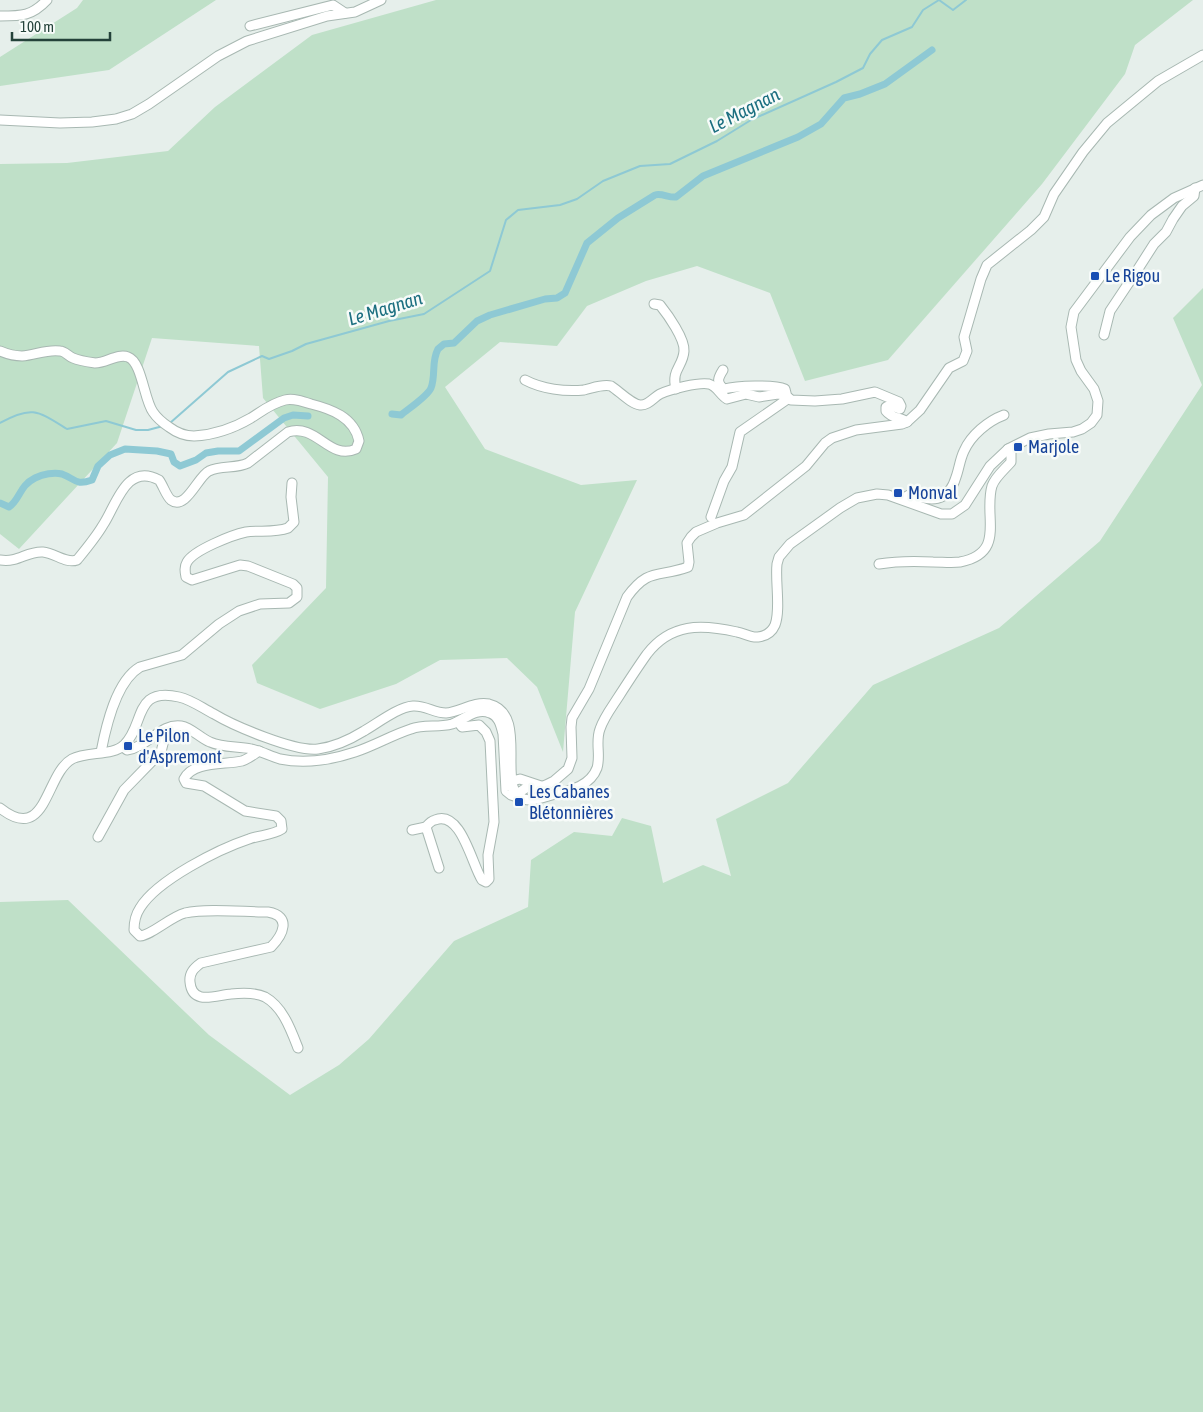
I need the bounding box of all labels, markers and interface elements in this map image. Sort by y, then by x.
scale bar [12,10,110,42]
text: 100 m [20,18,54,35]
water label: Le Magnan [705,83,783,137]
place label: Le Rigou [1105,265,1160,286]
marker: Le Rigou [1089,270,1101,282]
water label: Le Magnan [345,286,425,330]
place label: Marjole [1028,436,1079,457]
marker: Marjole [1012,441,1024,453]
place label: Monval [908,482,958,503]
marker: Monval [892,487,904,499]
place label: Le Pilon d'Aspremont [138,725,222,767]
marker: Le Pilon d'Aspremont [122,740,134,752]
place label: Les Cabanes Blétonnières [529,781,613,823]
marker: Les Cabanes Blétonnières [513,796,525,808]

